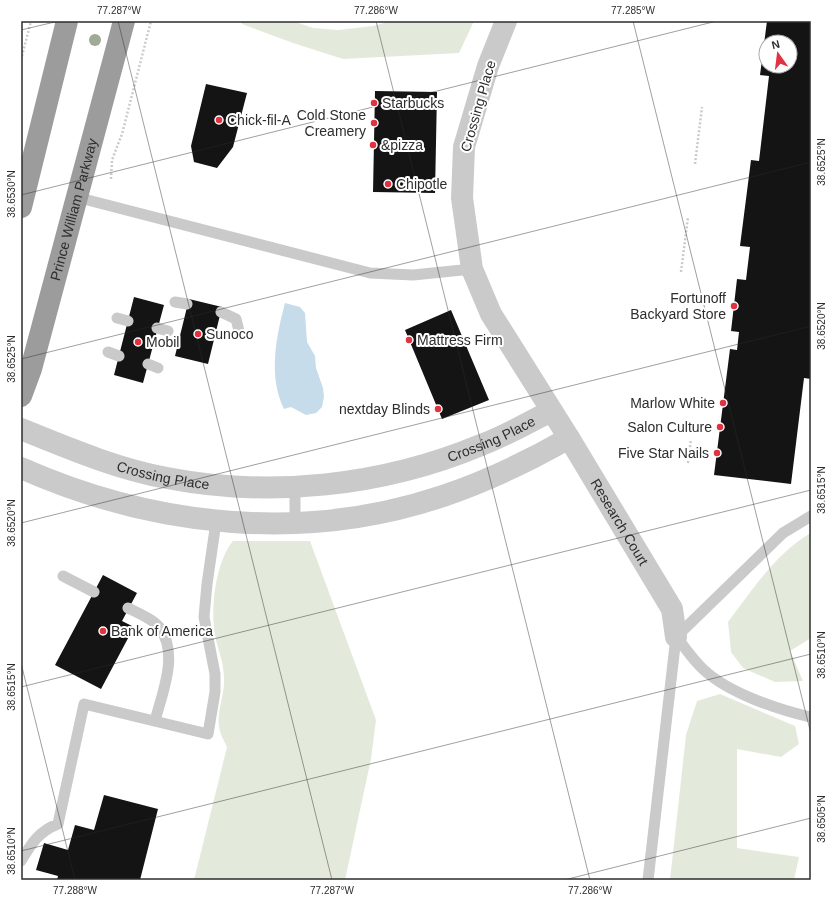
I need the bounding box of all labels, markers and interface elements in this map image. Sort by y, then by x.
text: 77.287°W [97,5,142,16]
text: 77.286°W [354,5,399,16]
text: 77.285°W [611,5,656,16]
north arrow [758,34,798,74]
text: N [770,38,781,51]
street label: Crossing Place [457,58,499,153]
place label: Starbucks [382,95,444,111]
marker: Starbucks [369,98,379,108]
place label: Cold Stone Creamery [297,107,366,139]
place label: Chick-fil-A [227,112,291,128]
marker: Chick-fil-A [214,115,224,125]
marker: Cold Stone Creamery [369,118,379,128]
street label: Prince William Parkway [47,137,100,282]
place label: &pizza [381,137,423,153]
text: 38.6525°N [816,138,827,186]
marker: &pizza [368,140,378,150]
text: 38.6530°N [6,170,17,218]
place label: Chipotle [396,176,448,192]
marker: Chipotle [383,179,393,189]
place label: Fortunoff Backyard Store [630,290,726,322]
marker: Fortunoff Backyard Store [729,301,739,311]
text: 38.6520°N [816,302,827,350]
place label: Sunoco [206,326,254,342]
marker: Sunoco [193,329,203,339]
place label: Mattress Firm [417,332,503,348]
place label: Mobil [146,334,179,350]
text: 38.6525°N [6,335,17,383]
marker: Mattress Firm [404,335,414,345]
marker: Mobil [133,337,143,347]
place label: Marlow White [630,395,715,411]
marker: Marlow White [718,398,728,408]
place label: nextday Blinds [339,401,430,417]
marker: nextday Blinds [433,404,443,414]
street label: Crossing Place [445,413,538,465]
place label: Salon Culture [627,419,712,435]
marker: Salon Culture [715,422,725,432]
place label: Five Star Nails [618,445,709,461]
marker: Five Star Nails [712,448,722,458]
street label: Crossing Place [115,458,210,492]
text: 38.6515°N [816,466,827,514]
street label: Research Court [587,476,652,568]
text: 38.6520°N [6,499,17,547]
place label: Bank of America [111,623,213,639]
marker: Bank of America [98,626,108,636]
text: 38.6510°N [816,631,827,679]
text: 38.6515°N [6,663,17,711]
text: 38.6505°N [816,795,827,843]
text: 38.6510°N [6,827,17,875]
text: 77.288°W [53,885,98,896]
text: 77.287°W [310,885,355,896]
text: 77.286°W [568,885,613,896]

